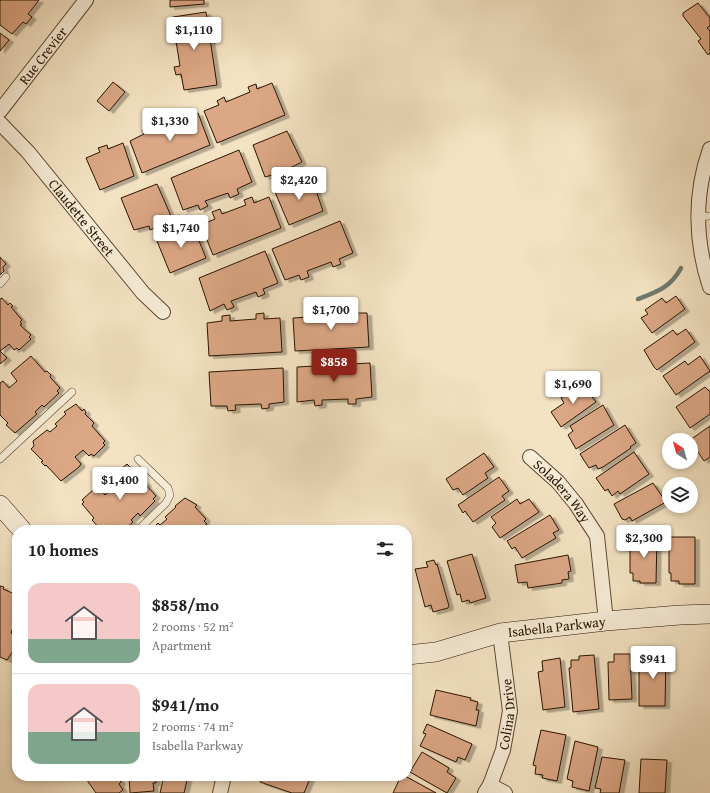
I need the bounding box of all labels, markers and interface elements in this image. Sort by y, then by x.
pin: $1,110 [161,17,227,51]
text: $1,110 [175,20,213,39]
street label: Rue Crevier [14,22,72,89]
pin: $1,330 [137,108,203,142]
text: $1,330 [151,111,189,130]
pin: $2,420 [266,167,332,201]
text: $2,420 [280,170,318,189]
street label: Claudette Street [44,175,119,261]
pin: $1,740 [148,215,214,249]
text: $1,740 [162,218,200,237]
pin: $1,700 [298,297,364,331]
text: $1,700 [312,300,350,319]
pin: $858 [310,349,358,383]
text: $858 [321,352,347,371]
pin: $1,690 [540,371,606,405]
text: $1,690 [554,374,592,393]
north arrow [662,433,698,469]
map controls [662,433,698,513]
street label: Soladera Way [529,455,596,527]
pin: $1,400 [87,467,153,501]
text: $1,400 [101,470,139,489]
button: layers [662,477,698,513]
pin: $2,300 [611,525,677,559]
text: $2,300 [625,528,663,547]
text: 10 homes [28,537,99,562]
icon: filters [374,538,396,560]
text: $858/mo [152,592,219,617]
icon: home [60,599,108,647]
street label: Isabella Parkway [507,611,607,642]
text: 2 rooms · 52 m² [152,617,234,636]
text: Apartment [152,636,212,655]
pin: $941 [629,646,677,680]
text: $941 [640,649,666,668]
street label: Colina Drive [493,677,520,751]
text: $941/mo [152,692,219,717]
icon: home [60,700,108,748]
text: 2 rooms · 74 m² [152,717,234,736]
text: Isabella Parkway [152,736,243,755]

